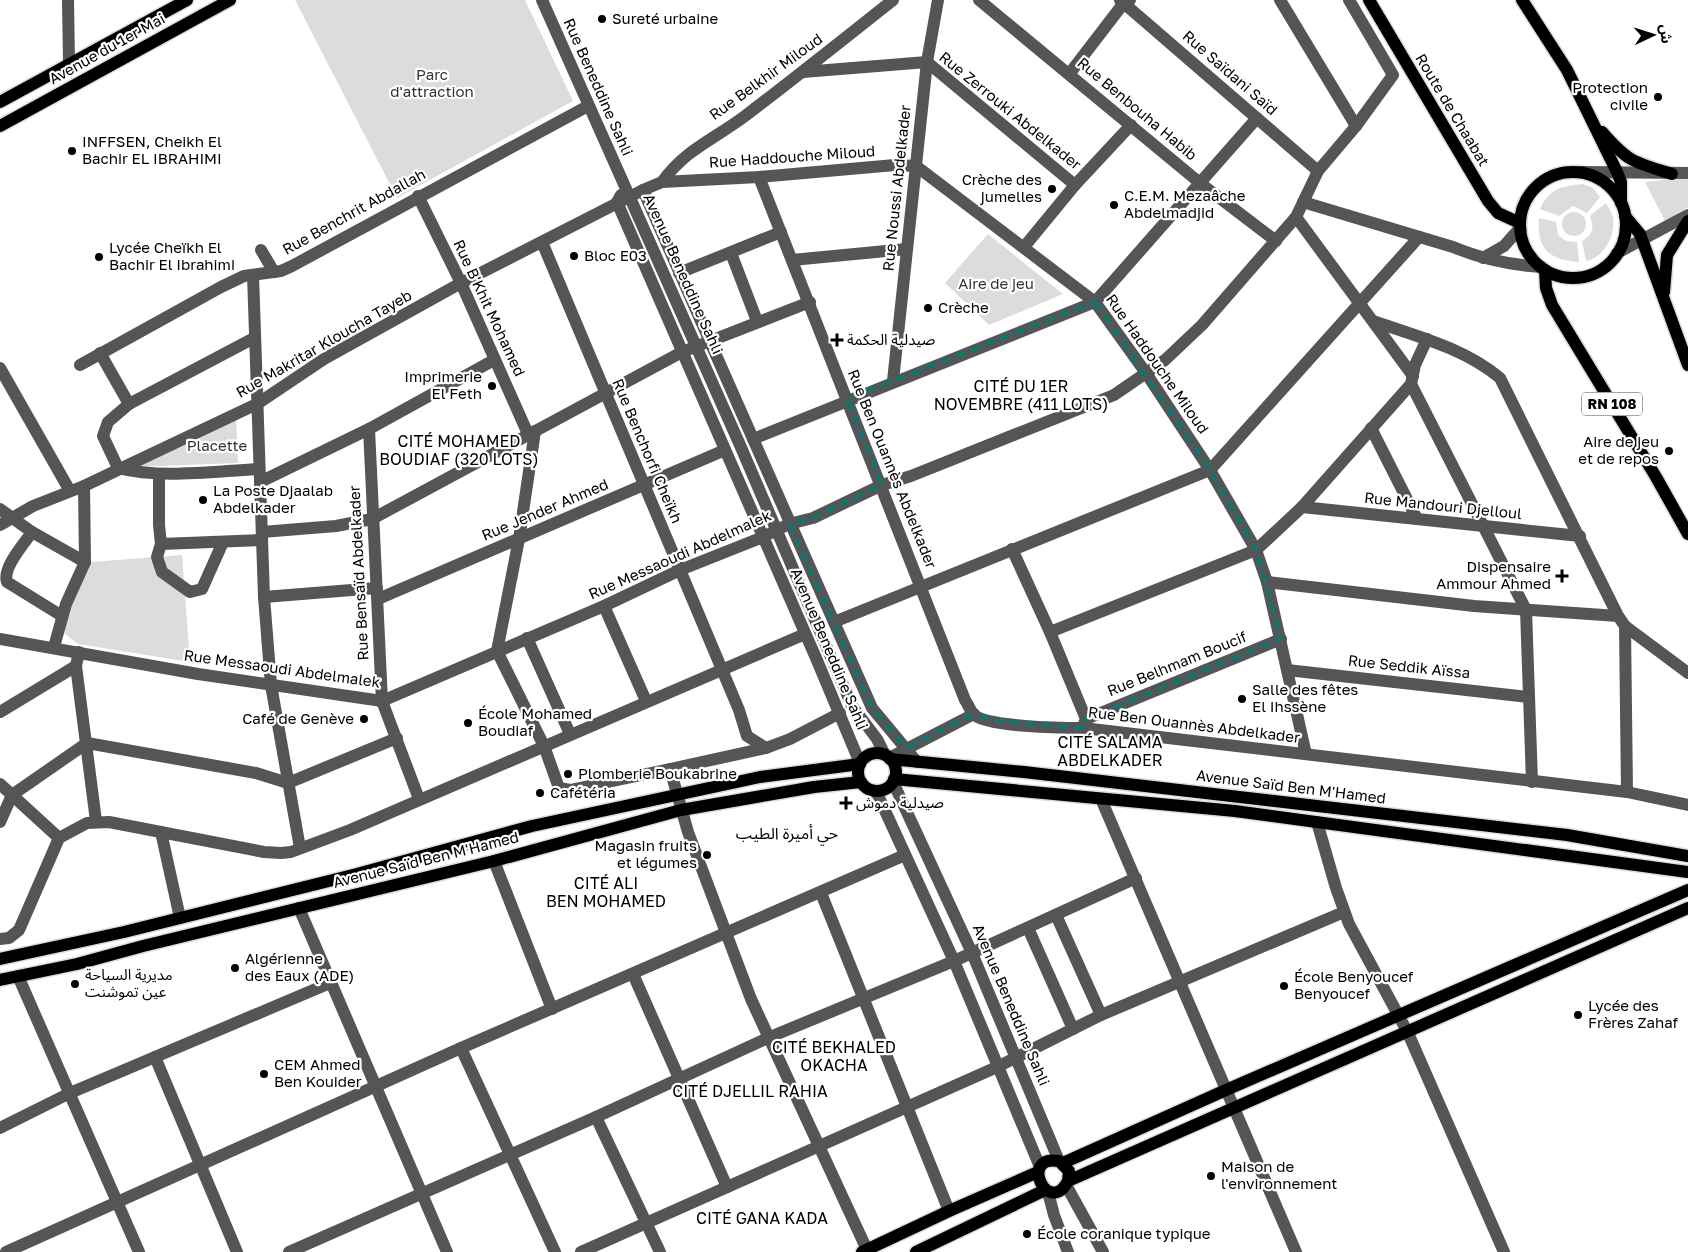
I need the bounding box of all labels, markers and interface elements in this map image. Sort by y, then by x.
street label: Avenue du 1er Mai [45,9,168,87]
place label: Sureté urbaine [612,9,718,27]
north arrow [1628,10,1678,60]
marker: Sureté urbaine [596,13,608,25]
street label: Rue Beneddine Sahli [561,15,637,158]
text: ش [1657,24,1676,44]
street label: Rue Saïdani Saïd [1180,26,1282,118]
street label: Rue Belkhir Miloud [705,29,825,123]
street label: Rue Zerrouki Abdelkader [936,47,1085,173]
street label: Route de Chaabat [1412,50,1494,169]
street label: Rue Benbouha Habib [1074,53,1201,163]
park label: Parc d'attraction [390,65,474,100]
place label: Protection civile [1572,78,1648,113]
marker: Protection civile [1652,91,1664,103]
street label: Rue Noussi Abdelkader [878,104,914,272]
place label: INFFSEN, Cheikh El Bachir EL IBRAHIMI [82,132,222,167]
street label: Rue Haddouche Miloud [708,141,876,171]
marker: INFFSEN, Cheikh El Bachir EL IBRAHIMI [66,145,78,157]
street label: Rue Benchrit Abdallah [279,164,428,258]
place label: Crèche des jumelles [962,170,1042,205]
marker: Crèche des jumelles [1046,183,1058,195]
place label: C.E.M. Mezaâche Abdelmadjid [1124,186,1246,221]
street label: Avenue Beneddine Sahli [640,191,727,357]
marker: C.E.M. Mezaâche Abdelmadjid [1108,199,1120,211]
street label: Rue B'Khit Mohamed [450,236,530,379]
place label: Lycée Cheïkh El Bachir El Ibrahimi [109,238,235,273]
place label: Bloc E03 [584,246,647,264]
marker: Bloc E03 [568,250,580,262]
marker: Lycée Cheïkh El Bachir El Ibrahimi [93,251,105,263]
park label: Aire de jeu [958,274,1034,292]
street label: Rue Makritar Kloucha Tayeb [232,285,415,401]
street label: Rue Haddouche Miloud [1103,290,1213,437]
place label: Crèche [938,298,989,316]
marker: Crèche [922,302,934,314]
place label: صيدلية الحكمة [847,330,935,348]
marker: صيدلية الحكمة [831,334,843,346]
street label: Rue Ben Ouannès Abdelkader [845,366,941,571]
place label: Imprimerie El Feth [404,367,482,402]
street label: Rue Benchorfi Cheïkh [609,376,687,526]
district label: CITÉ DU 1ER NOVEMBRE (411 LOTS) [934,376,1108,414]
marker: Imprimerie El Feth [486,380,498,392]
road number: RN 108 [1582,392,1642,416]
district label: CITÉ MOHAMED BOUDIAF (320 LOTS) [379,431,539,469]
place label: Aire de jeu et de repos [1578,432,1659,467]
park label: Placette [187,436,248,454]
marker: Aire de jeu et de repos [1663,445,1675,457]
street label: Rue Jender Ahmed [479,474,611,544]
place label: La Poste Djaalab Abdelkader [213,481,333,516]
street label: Rue Bensaïd Abdelkader [344,485,372,661]
street label: Rue Mandouri Djelloul [1363,488,1523,522]
marker: La Poste Djaalab Abdelkader [197,494,209,506]
street label: Rue Messaoudi Abdelmalek [585,505,774,603]
place label: Dispensaire Ammour Ahmed [1436,557,1551,592]
street label: Avenue Beneddine Sahli [788,565,872,732]
marker: Dispensaire Ammour Ahmed [1555,569,1569,583]
street label: Rue Belhmam Boucif [1104,627,1249,699]
street label: Rue Messaoudi Abdelmalek [183,645,382,691]
street label: Rue Seddik Aïssa [1347,651,1471,681]
place label: Salle des fêtes El Ihssène [1252,680,1358,715]
marker: Salle des fêtes El Ihssène [1236,693,1248,705]
street label: Rue Ben Ouannès Abdelkader [1087,702,1301,746]
place label: École Mohamed Boudiaf [478,704,592,739]
place label: Café de Genève [242,709,354,727]
marker: Café de Genève [358,713,370,725]
marker: École Mohamed Boudiaf [462,717,474,729]
district label: CITÉ SALAMA ABDELKADER [1057,732,1163,770]
place label: Plomberie Boukabrine [578,764,737,782]
street label: Avenue Saïd Ben M'Hamed [1195,765,1387,807]
marker: Plomberie Boukabrine [562,768,574,780]
place label: Cafétéria [550,783,616,801]
marker: Cafétéria [534,787,546,799]
place label: صيدلية دموش [856,793,944,812]
marker: صيدلية دموش [840,797,852,809]
district label: حي أميرة الطيب [736,823,838,846]
street label: Avenue Saïd Ben M'Hamed [331,827,520,891]
place label: Magasin fruits et légumes [595,836,697,871]
marker: Magasin fruits et légumes [701,849,713,861]
district label: CITÉ ALI BEN MOHAMED [546,873,666,911]
street label: Avenue Beneddine Sahli [970,921,1054,1088]
place label: Algérienne des Eaux (ADE) [245,949,354,984]
marker: Algérienne des Eaux (ADE) [229,962,241,974]
place label: مديرية السياحة عين تموشنت [85,965,173,1001]
place label: École Benyoucef Benyoucef [1294,967,1414,1002]
marker: مديرية السياحة عين تموشنت [69,978,81,990]
marker: École Benyoucef Benyoucef [1278,980,1290,992]
place label: Lycée des Frères Zahaf [1588,996,1679,1031]
marker: Lycée des Frères Zahaf [1572,1009,1584,1021]
district label: CITÉ BEKHALED OKACHA [772,1037,896,1075]
place label: CEM Ahmed Ben Kouider [274,1055,362,1090]
marker: CEM Ahmed Ben Kouider [258,1068,270,1080]
district label: CITÉ DJELLIL RAHIA [672,1081,828,1101]
place label: Maison de l'environnement [1221,1157,1337,1192]
marker: Maison de l'environnement [1205,1170,1217,1182]
district label: CITÉ GANA KADA [696,1208,828,1228]
place label: École coranique typique [1037,1224,1211,1242]
marker: École coranique typique [1021,1228,1033,1240]

